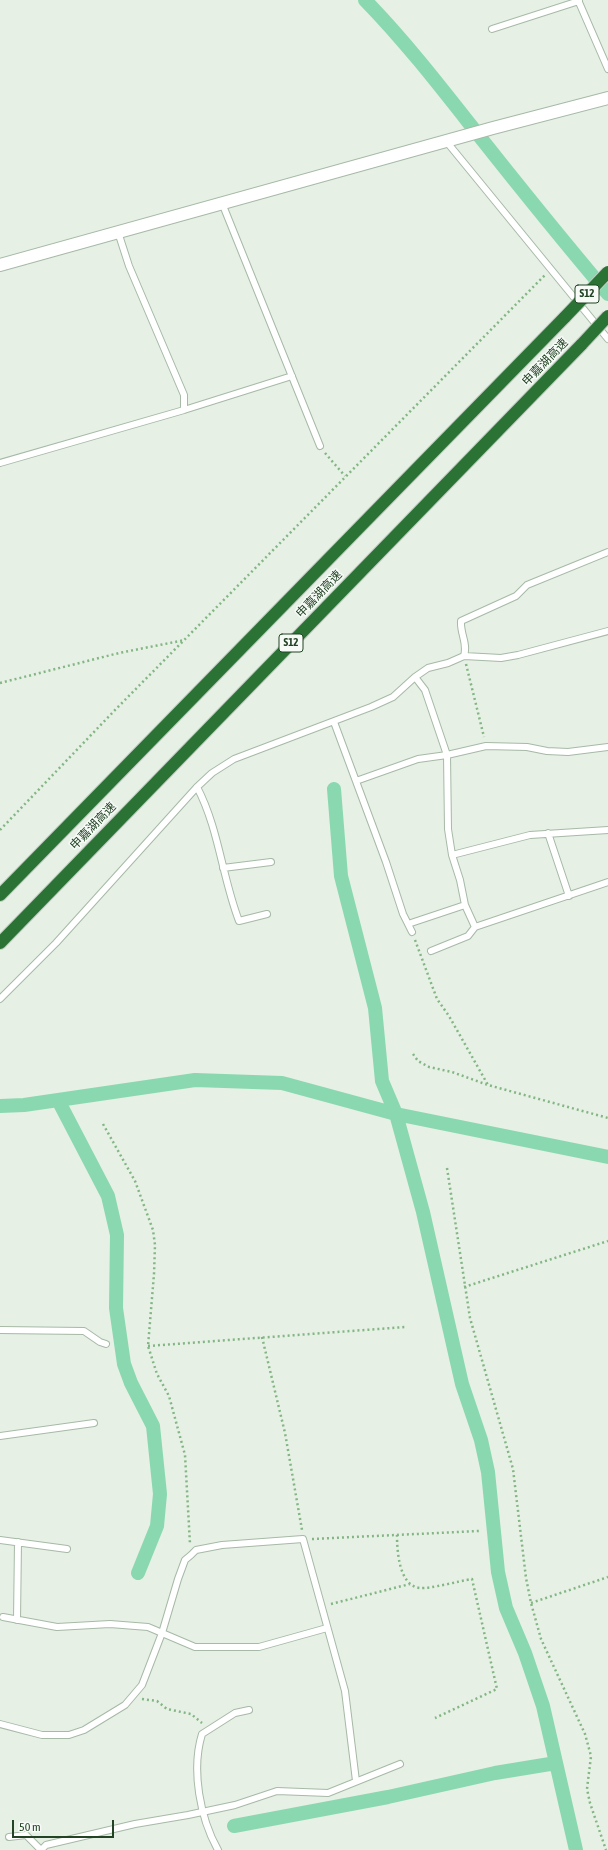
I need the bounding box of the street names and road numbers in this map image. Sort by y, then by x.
road number: S12 [575,285,599,303]
street label: 申嘉湖高速 [519,335,571,389]
street label: 申嘉湖高速 [293,567,345,621]
road number: S12 [279,634,303,652]
street label: 申嘉湖高速 [67,799,119,853]

